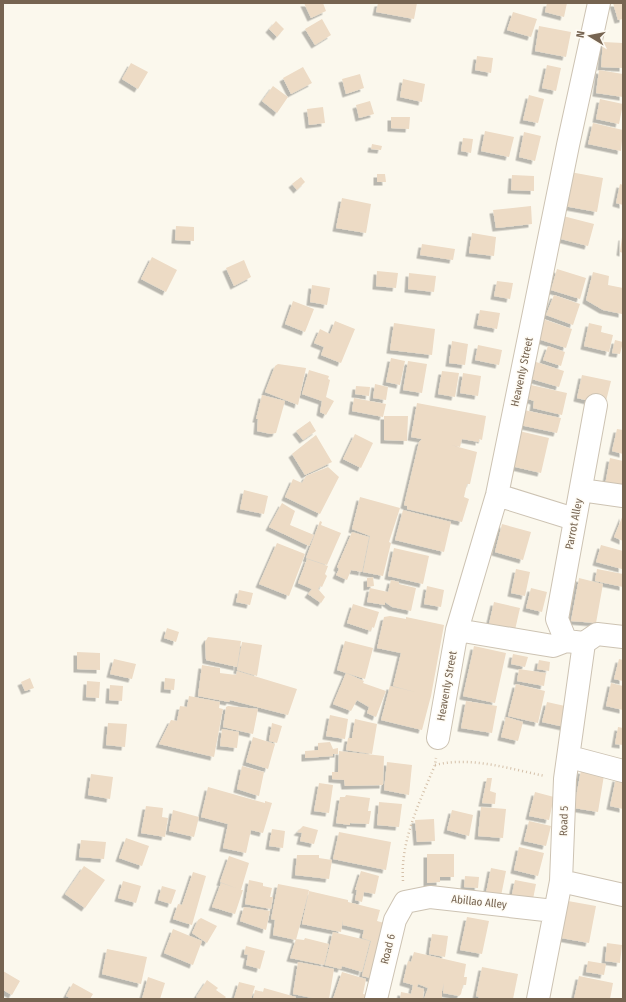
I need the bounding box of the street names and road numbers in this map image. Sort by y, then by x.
street label: Heavenly Street [508,336,536,408]
street label: Parrot Alley [563,497,585,551]
street label: Heavenly Street [434,650,460,722]
street label: Road 5 [557,806,571,836]
street label: Abillao Alley [451,893,507,911]
street label: Road 6 [378,932,398,966]

